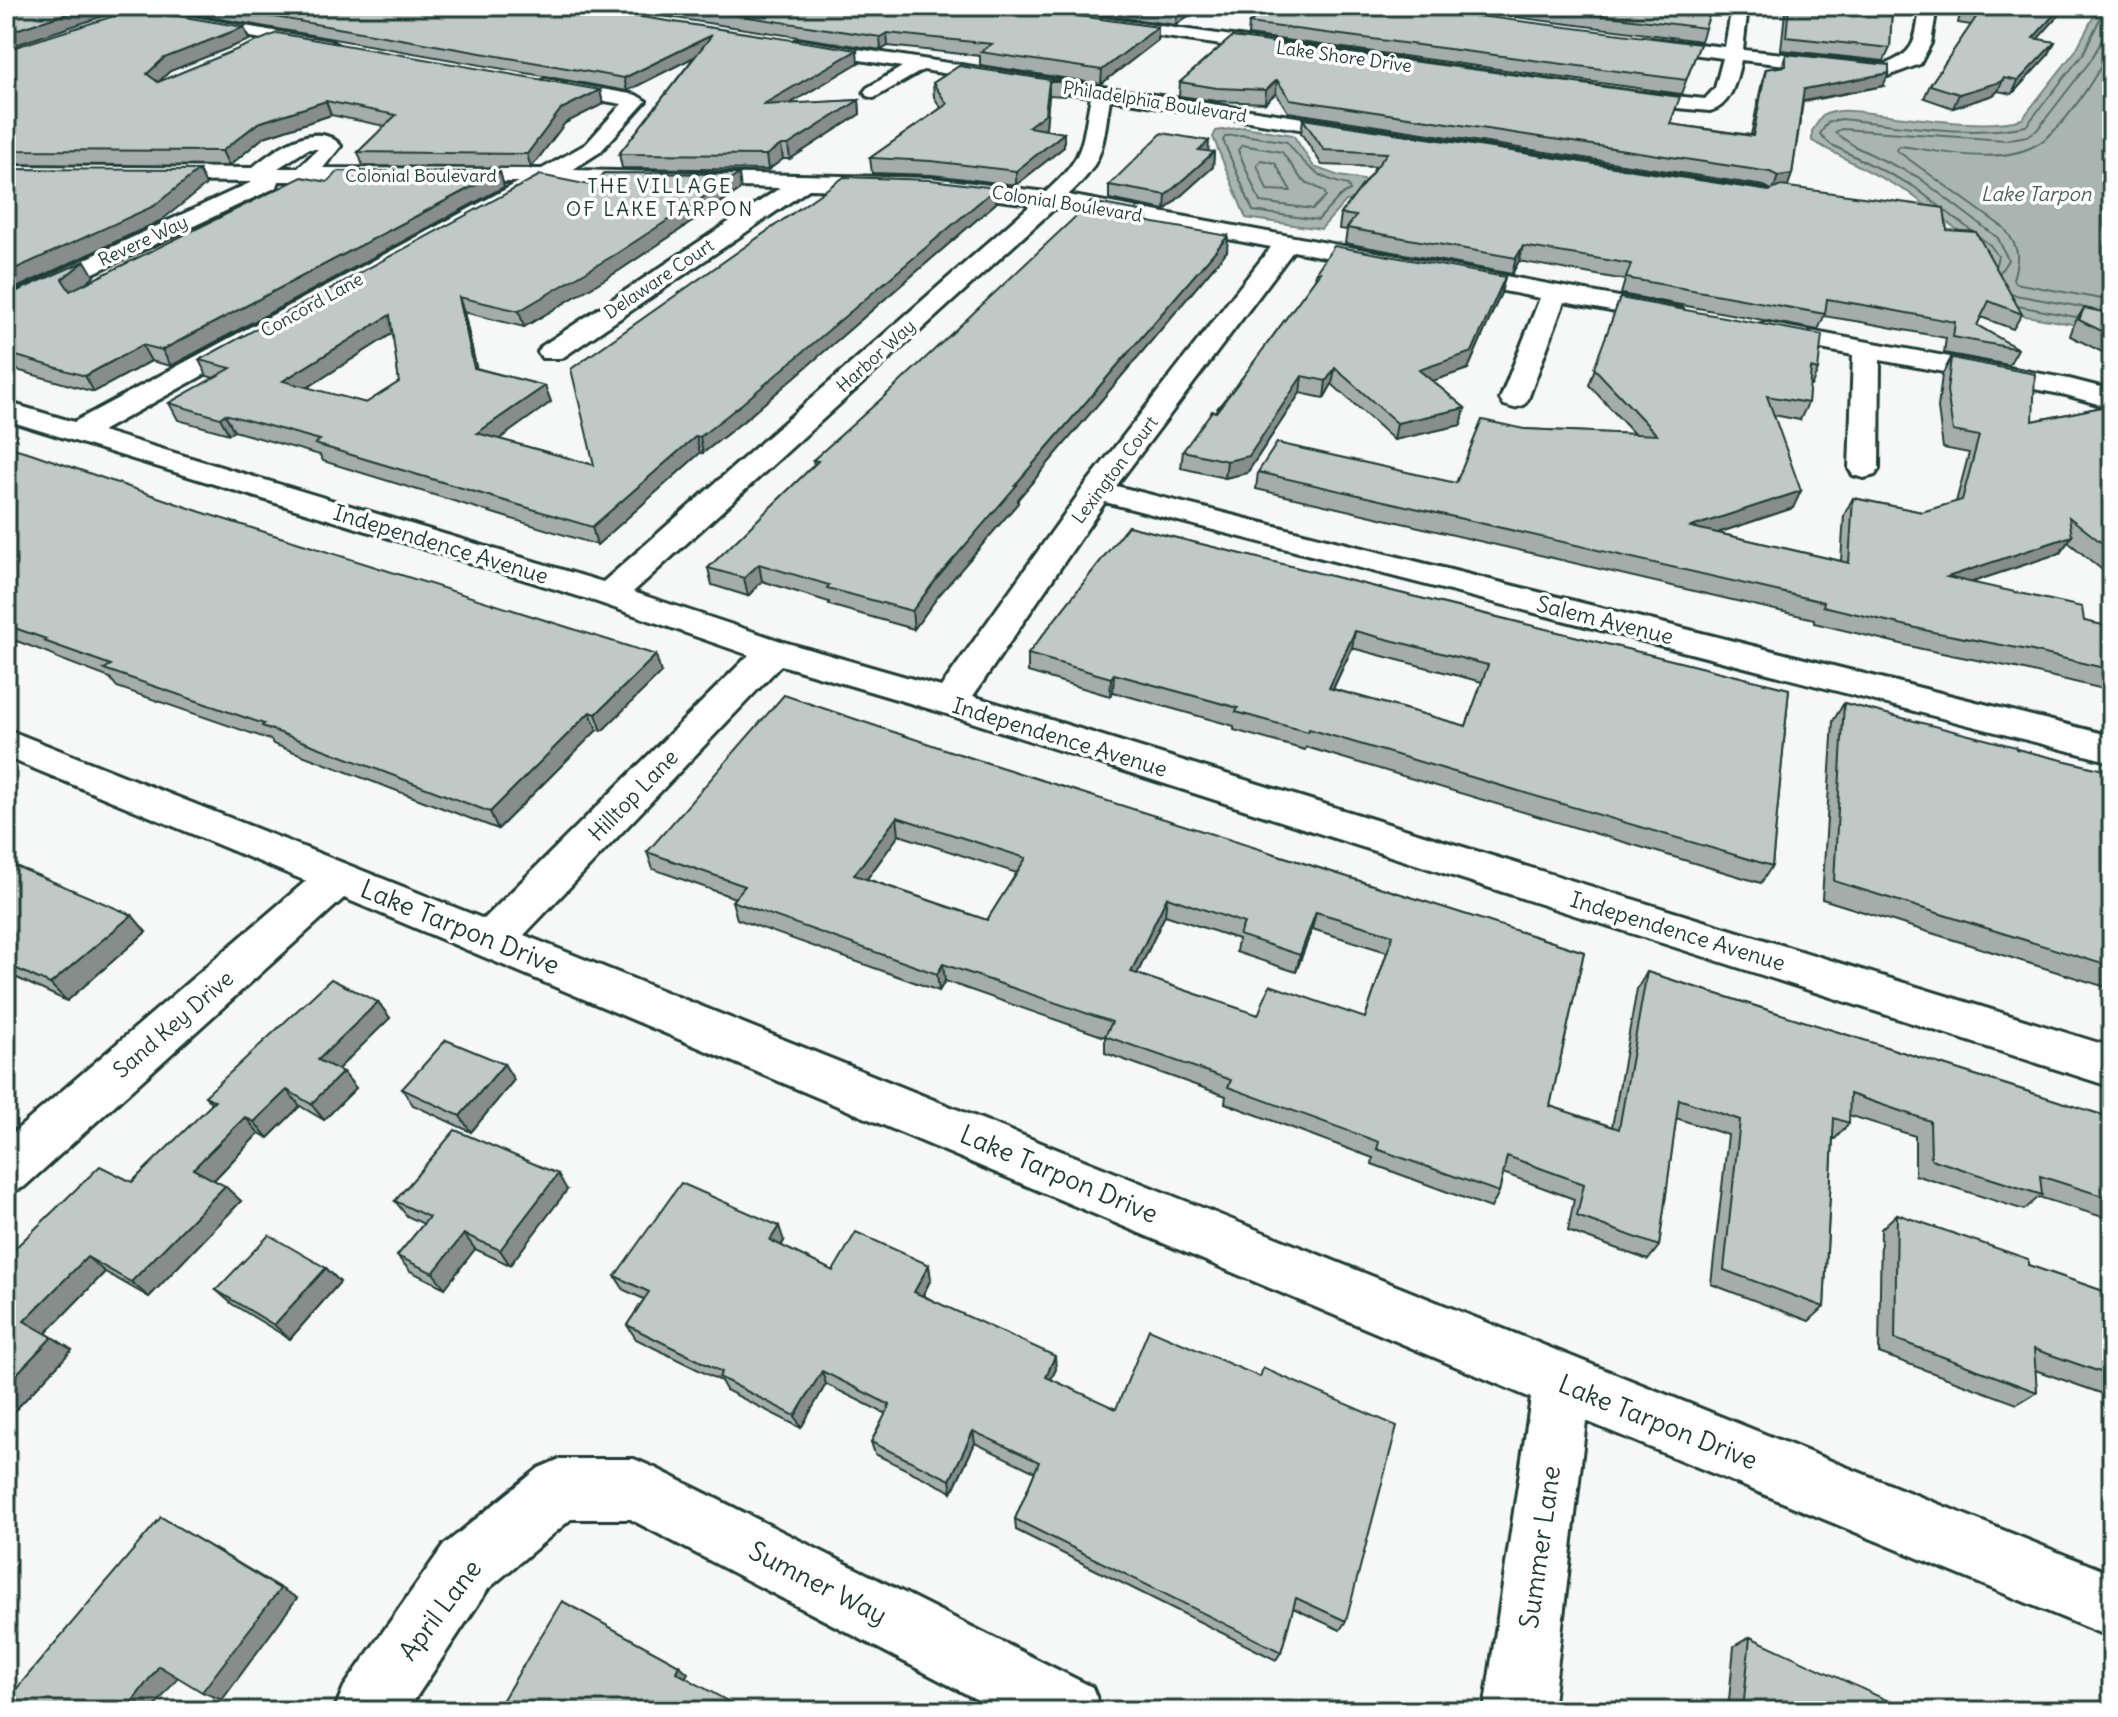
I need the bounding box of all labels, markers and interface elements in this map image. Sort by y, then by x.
street label: Lake Shore Drive [1275,36,1413,77]
street label: Philadelphia Boulevard [1062,76,1249,127]
street label: Colonial Boulevard [345,164,497,187]
district label: THE VILLAGE OF LAKE TARPON [566,173,754,221]
street label: Colonial Boulevard [990,180,1144,227]
water label: Lake Tarpon [1981,181,2092,206]
street label: Revere Way [94,210,191,271]
street label: Delaware Court [599,233,718,324]
street label: Concord Lane [257,267,367,342]
street label: Harbor Way [831,314,920,397]
street label: Lexington Court [1067,411,1163,528]
street label: Independence Avenue [330,498,552,590]
street label: Salem Avenue [1534,589,1676,651]
street label: Independence Avenue [949,691,1171,783]
street label: Hilltop Lane [582,743,684,847]
street label: Lake Tarpon Drive [356,872,564,981]
street label: Independence Avenue [1567,885,1789,977]
street label: Sand Key Drive [107,964,239,1084]
street label: Lake Tarpon Drive [955,1117,1163,1230]
street label: Lake Tarpon Drive [1554,1367,1762,1476]
street label: Summer Lane [1512,1463,1567,1630]
street label: Sumner Way [744,1534,893,1631]
street label: April Lane [391,1553,488,1667]

